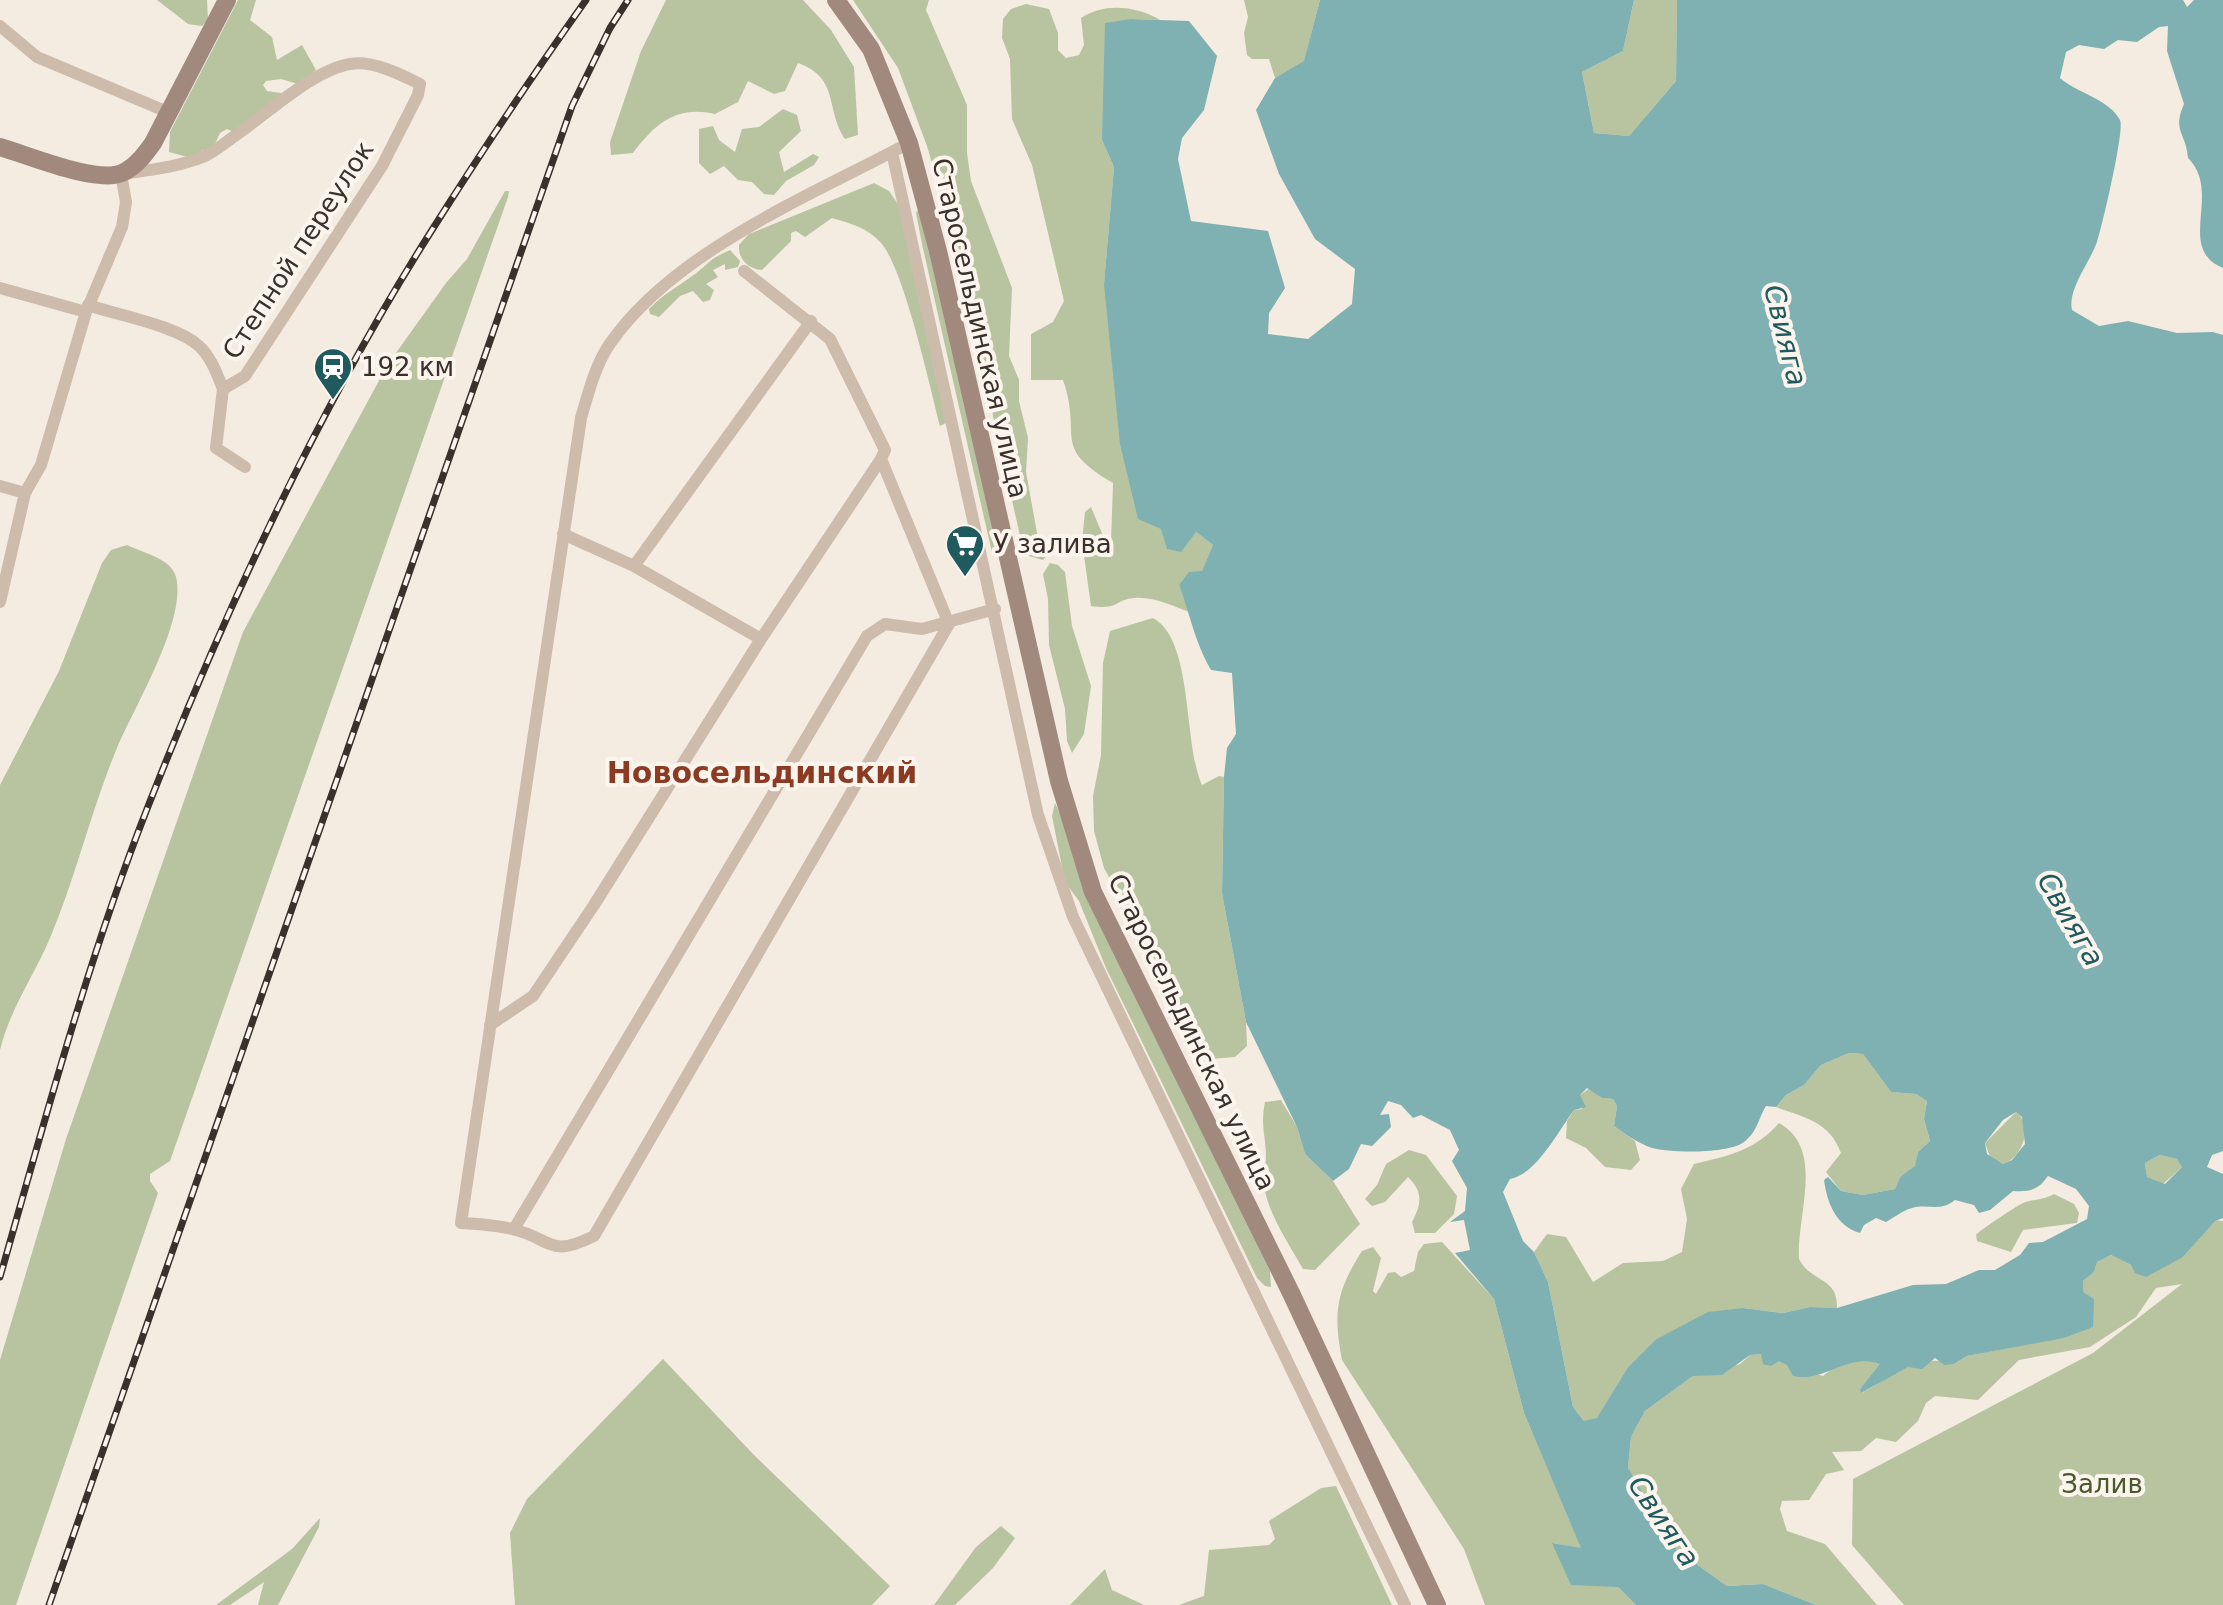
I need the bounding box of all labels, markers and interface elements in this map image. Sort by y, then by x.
street label: Степной переулок [216,136,380,364]
street label: Старосельдинская улица [926,155,1034,501]
water label: Свияга [1757,281,1814,389]
station icon: 192 км [312,346,354,401]
place label: 192 км [361,352,454,382]
supermarket icon: У залива [944,523,986,578]
place label: У залива [993,529,1112,559]
district label: Новосельдинский [607,755,917,790]
water label: Свияга [2031,866,2111,972]
street label: Старосельдинская улица [1102,869,1282,1195]
water label: Свияга [1621,1469,1706,1573]
park label: Залив [2061,1469,2143,1499]

